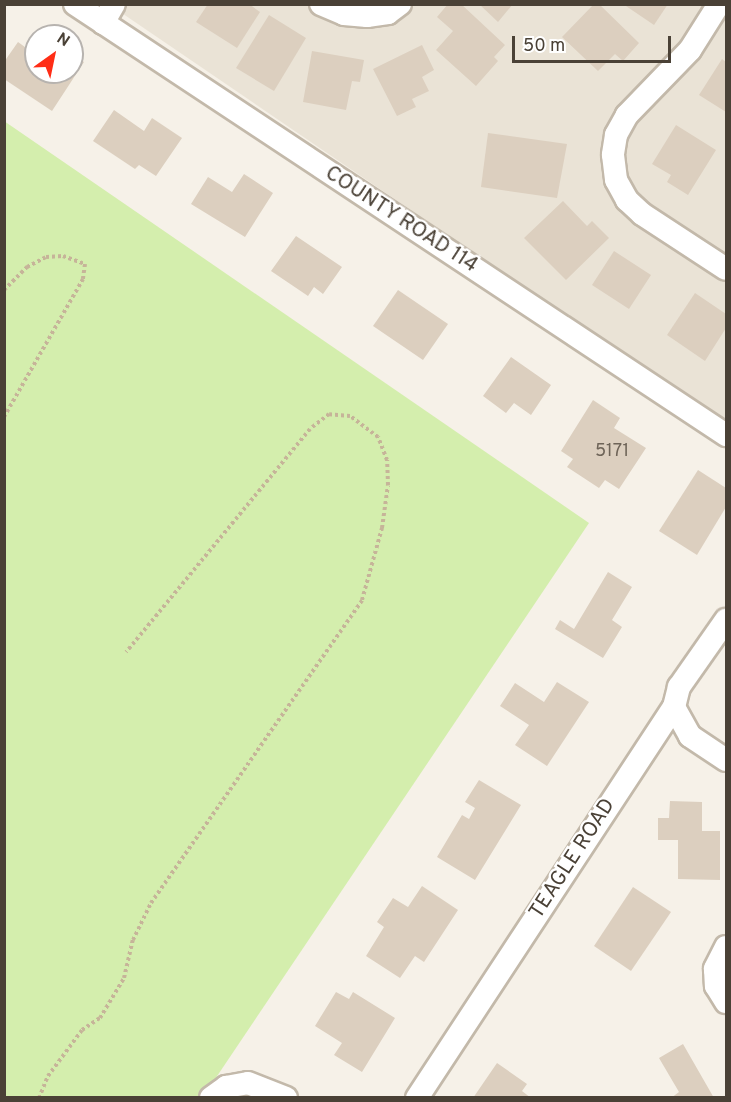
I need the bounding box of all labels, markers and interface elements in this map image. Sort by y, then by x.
north arrow [24,24,84,84]
scale bar [515,24,674,62]
text: N [52,29,73,52]
text: 50 m [523,35,565,58]
street label: COUNTY ROAD 114 [320,161,482,279]
house number: 5171 [595,441,629,463]
street label: TEAGLE ROAD [525,794,621,924]

